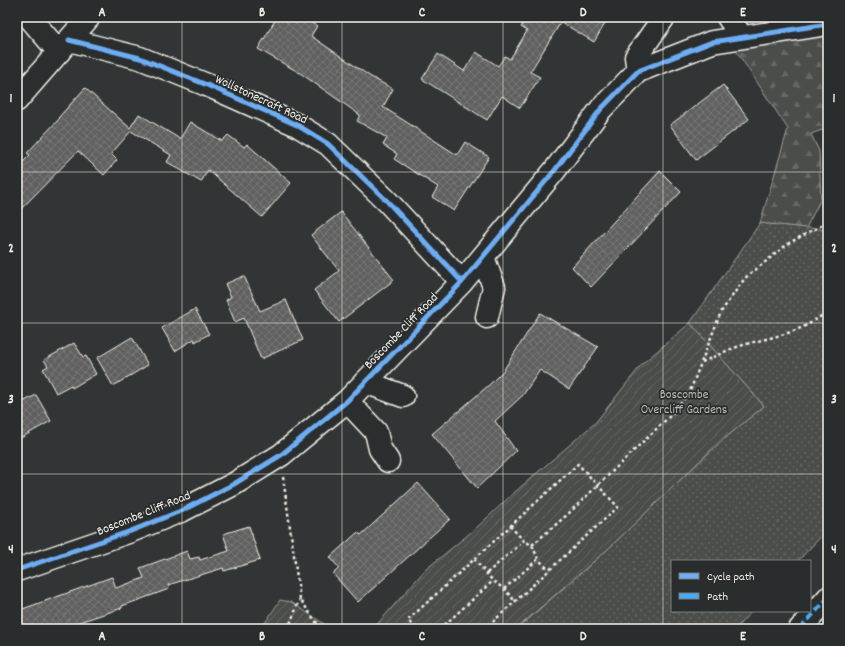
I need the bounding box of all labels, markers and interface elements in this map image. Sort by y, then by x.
text: A [98,4,106,23]
text: B [259,4,265,23]
text: C [419,4,426,23]
text: D [580,4,587,23]
text: E [740,4,747,23]
street label: Wollstonecraft Road [212,71,310,130]
text: 1 [10,90,13,109]
text: 1 [833,90,836,109]
text: 2 [8,240,14,259]
text: 2 [831,240,837,259]
street label: Boscombe Cliff Road [360,289,443,374]
park label: Boscombe Overcliff Gardens [641,386,727,420]
text: 3 [8,391,14,410]
text: 3 [831,391,837,410]
street label: Boscombe Cliff Road [94,487,194,542]
text: 4 [8,541,14,560]
text: 4 [831,541,837,560]
legend [671,560,811,612]
text: Cycle path [707,569,755,586]
text: Path [707,589,728,606]
text: A [98,628,106,646]
text: B [259,628,265,646]
text: C [419,628,426,646]
text: D [580,628,587,646]
text: E [740,628,747,646]

